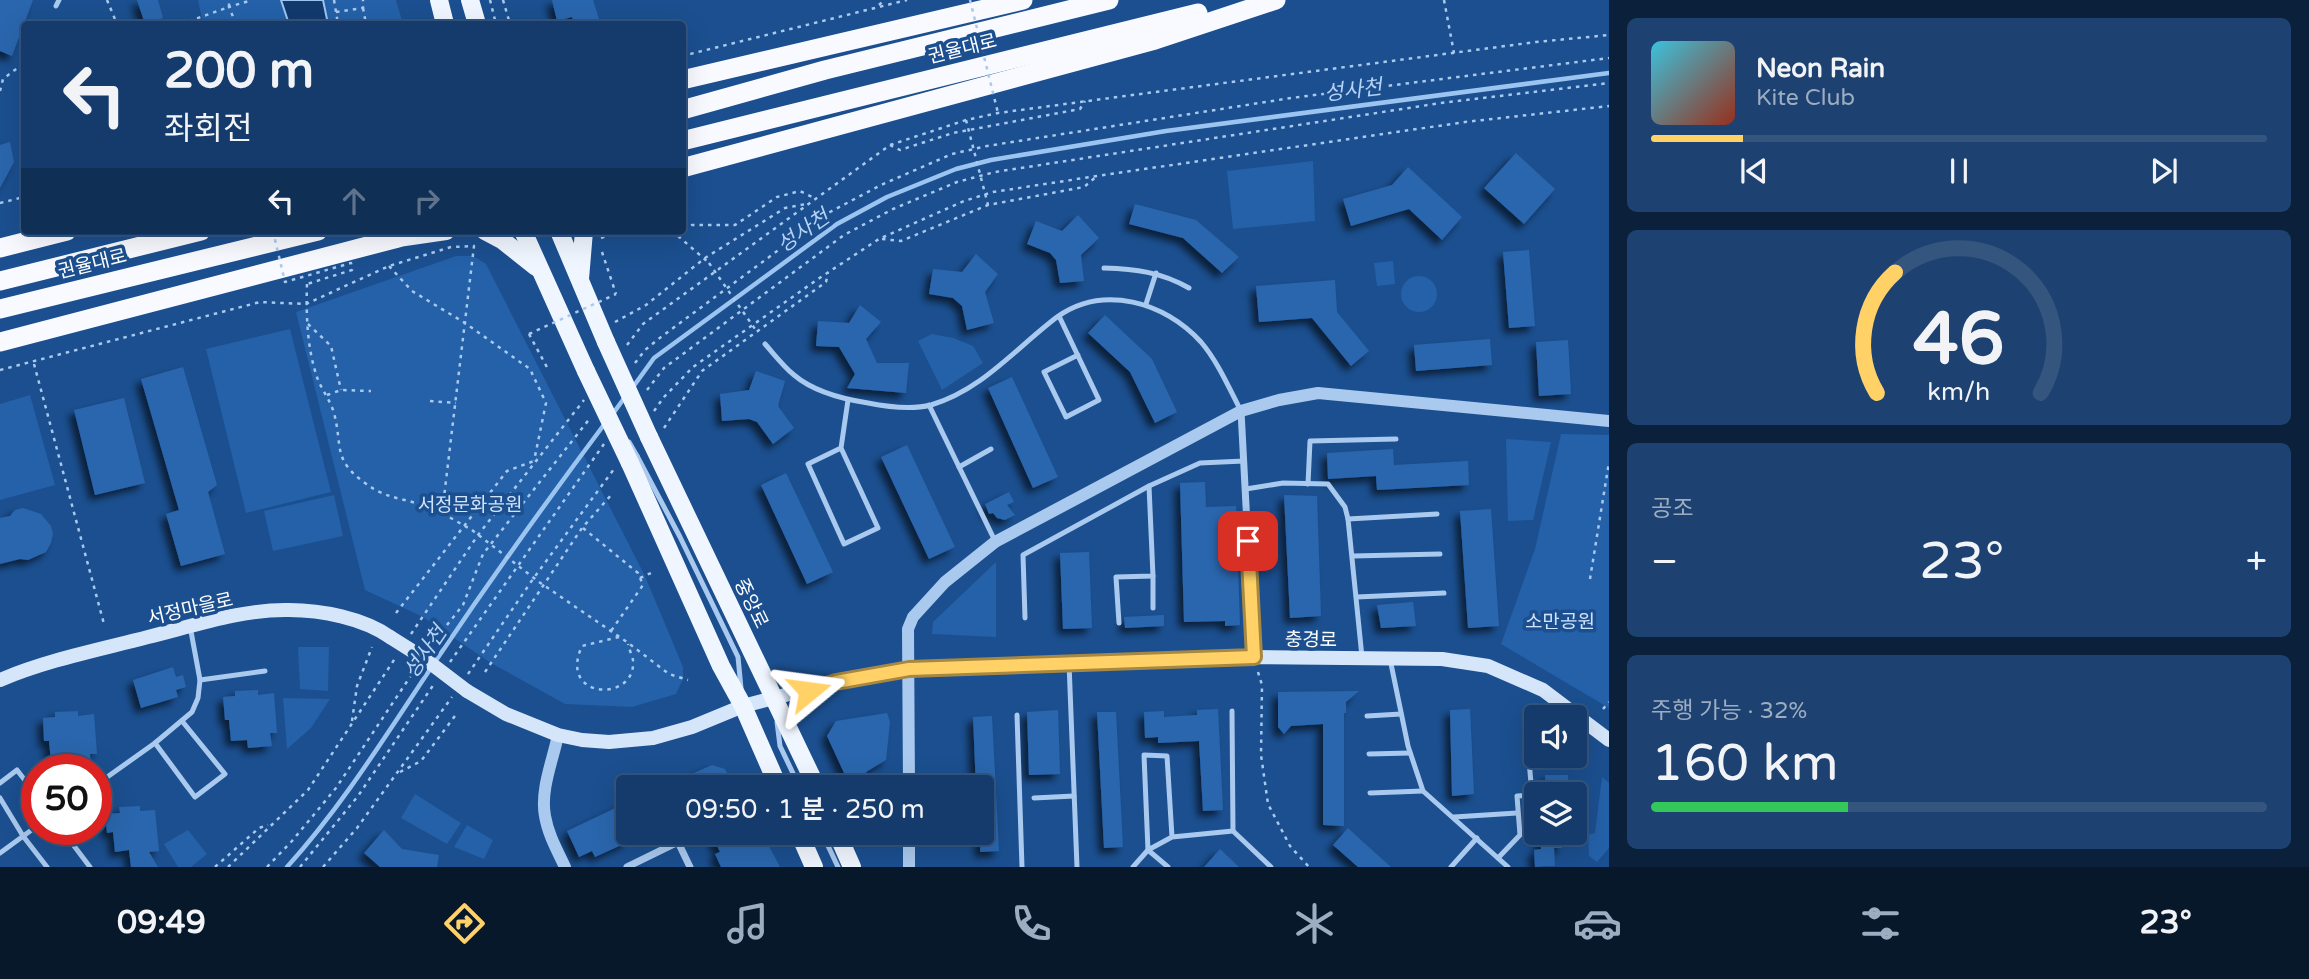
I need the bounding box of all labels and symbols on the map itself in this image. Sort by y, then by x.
street label: 권율대로 [926,30,999,68]
water label: 성사천 [1323,74,1386,106]
water label: 성사천 [772,203,836,258]
street label: 권율대로 [56,245,129,283]
park label: 서정문화공원 [418,494,522,516]
pin [1218,511,1278,571]
street label: 중앙로 [730,575,772,632]
street label: 서정마을로 [145,588,235,630]
park label: 소만공원 [1525,611,1595,633]
water label: 성사천 [399,619,453,683]
street label: 충경로 [1285,629,1337,651]
position arrow [772,654,846,728]
speed limit sign: 50 [21,754,112,845]

